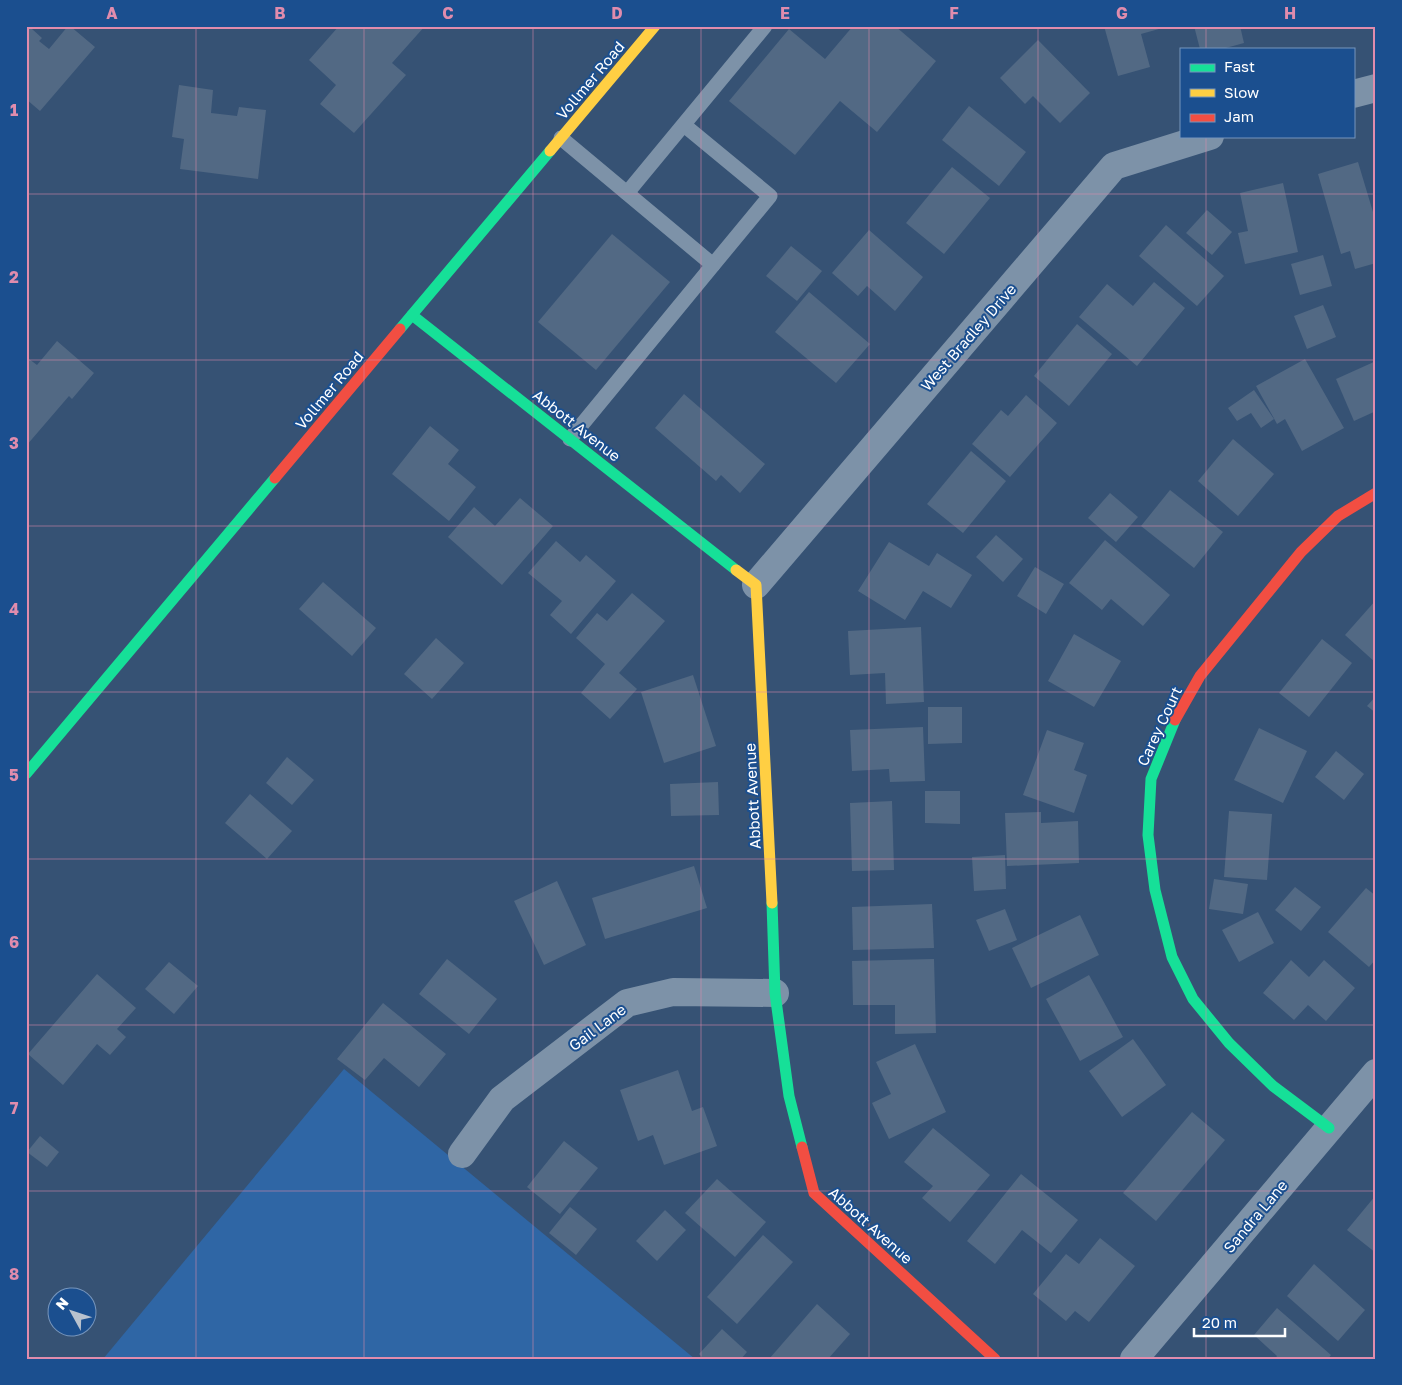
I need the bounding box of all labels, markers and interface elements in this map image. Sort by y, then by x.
text: A [106,3,118,23]
text: B [274,3,286,23]
text: C [442,3,454,23]
text: D [611,3,623,23]
text: E [780,3,790,23]
text: F [949,3,959,23]
text: G [1116,3,1128,23]
text: H [1284,3,1296,23]
street label: Vollmer Road [552,37,628,123]
legend [1180,48,1354,138]
text: Fast [1224,57,1255,75]
text: Slow [1224,83,1259,101]
text: 1 [10,100,18,120]
text: Jam [1224,107,1254,125]
text: 2 [9,267,19,287]
street label: West Bradley Drive [917,280,1020,394]
street label: Vollmer Road [291,347,367,433]
street label: Abbott Avenue [530,385,625,465]
text: 3 [9,433,19,453]
text: 4 [9,599,19,619]
street label: Carey Court [1133,684,1185,768]
street label: Abbott Avenue [740,742,764,849]
text: 5 [9,765,19,785]
text: 6 [9,932,19,952]
street label: Gail Lane [565,1000,629,1054]
text: 7 [10,1098,19,1118]
street label: Sandra Lane [1219,1176,1291,1256]
street label: Abbott Avenue [826,1183,917,1267]
text: 8 [9,1264,19,1284]
north arrow [48,1288,98,1338]
text: N [52,1294,72,1313]
scale bar [1194,1305,1286,1337]
text: 20 m [1202,1313,1237,1331]

